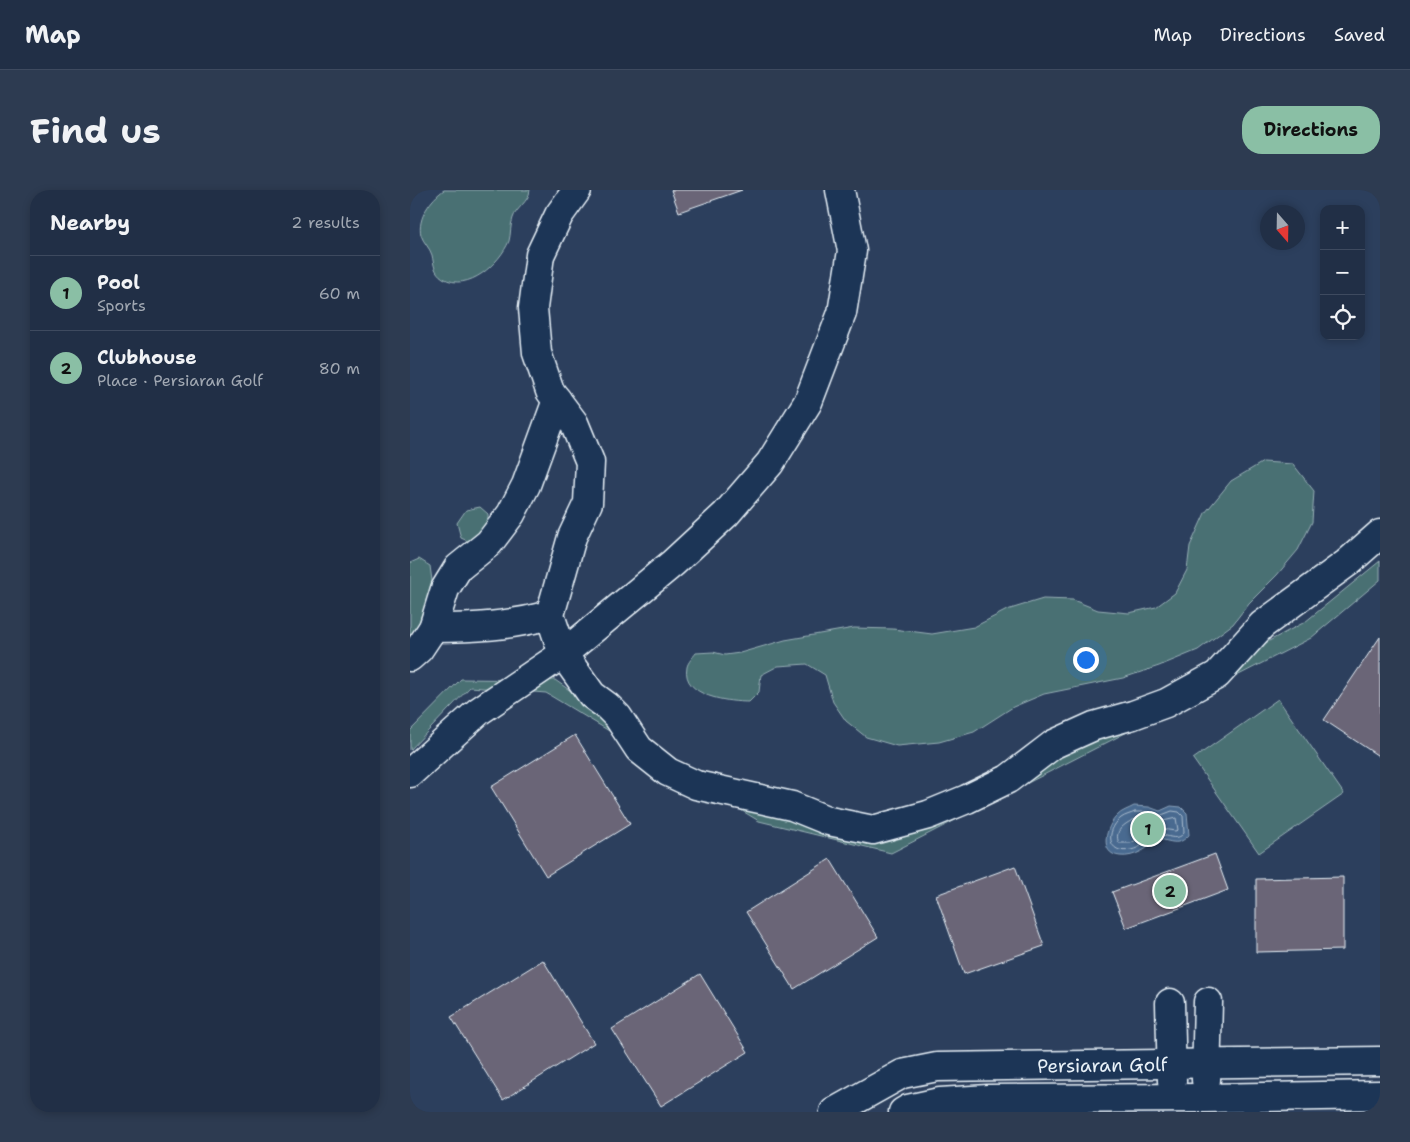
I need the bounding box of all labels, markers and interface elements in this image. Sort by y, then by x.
text: Map [25,19,81,51]
text: Map [1154,23,1192,47]
text: Directions [1220,23,1306,47]
text: Saved [1334,23,1385,47]
button: Directions [1242,106,1380,154]
text: Find us [30,107,161,154]
north arrow [1260,205,1305,250]
map controls [1320,205,1365,340]
button: + [1320,205,1365,250]
text: Nearby [50,209,130,237]
text: 2 results [291,212,360,233]
button: − [1320,250,1365,295]
text: Pool [97,270,140,295]
text: 1 [62,283,70,304]
text: 60 m [319,283,360,304]
text: Sports [97,295,146,316]
button: locate [1320,295,1365,340]
text: Clubhouse [97,345,197,370]
text: 2 [60,358,72,379]
text: 80 m [319,358,360,379]
text: Place · Persiaran Golf [97,370,263,391]
your location [1073,647,1099,673]
pin: 1 [1132,810,1164,848]
pin: 2 [1154,872,1186,910]
street label: Persiaran Golf [1037,1051,1169,1078]

